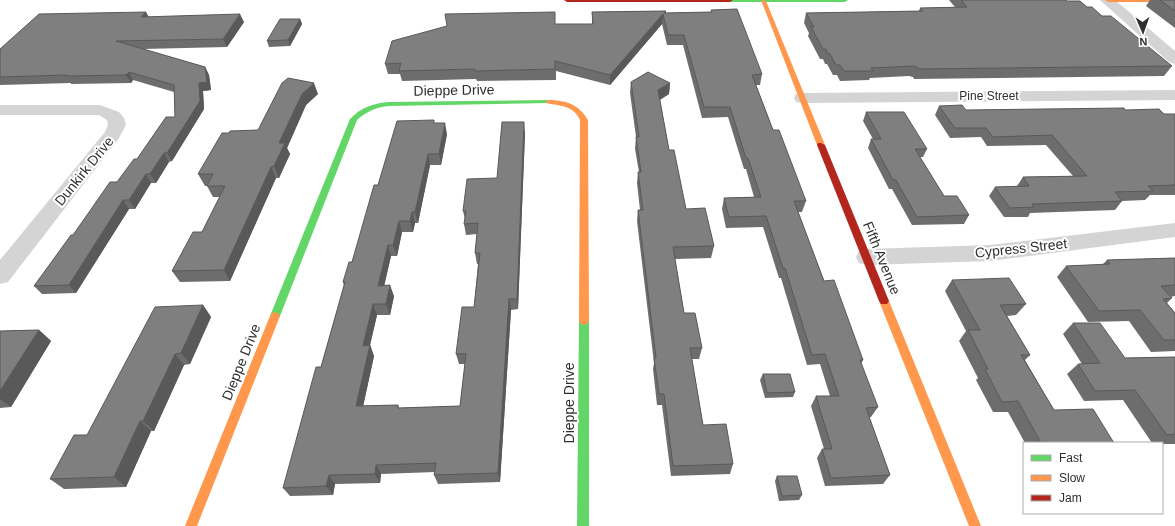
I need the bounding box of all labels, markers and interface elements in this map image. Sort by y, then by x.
north arrow [1123,12,1163,52]
text: N [1139,36,1148,48]
street label: Dieppe Drive [413,81,495,99]
street label: Pine Street [959,89,1019,103]
street label: Dunkirk Drive [51,133,117,209]
street label: Fifth Avenue [860,219,904,297]
street label: Cypress Street [974,235,1068,261]
street label: Dieppe Drive [218,321,264,403]
street label: Dieppe Drive [561,362,577,443]
legend [1023,442,1163,514]
text: Fast [1059,451,1083,465]
text: Slow [1059,471,1085,485]
text: Jam [1059,491,1082,505]

